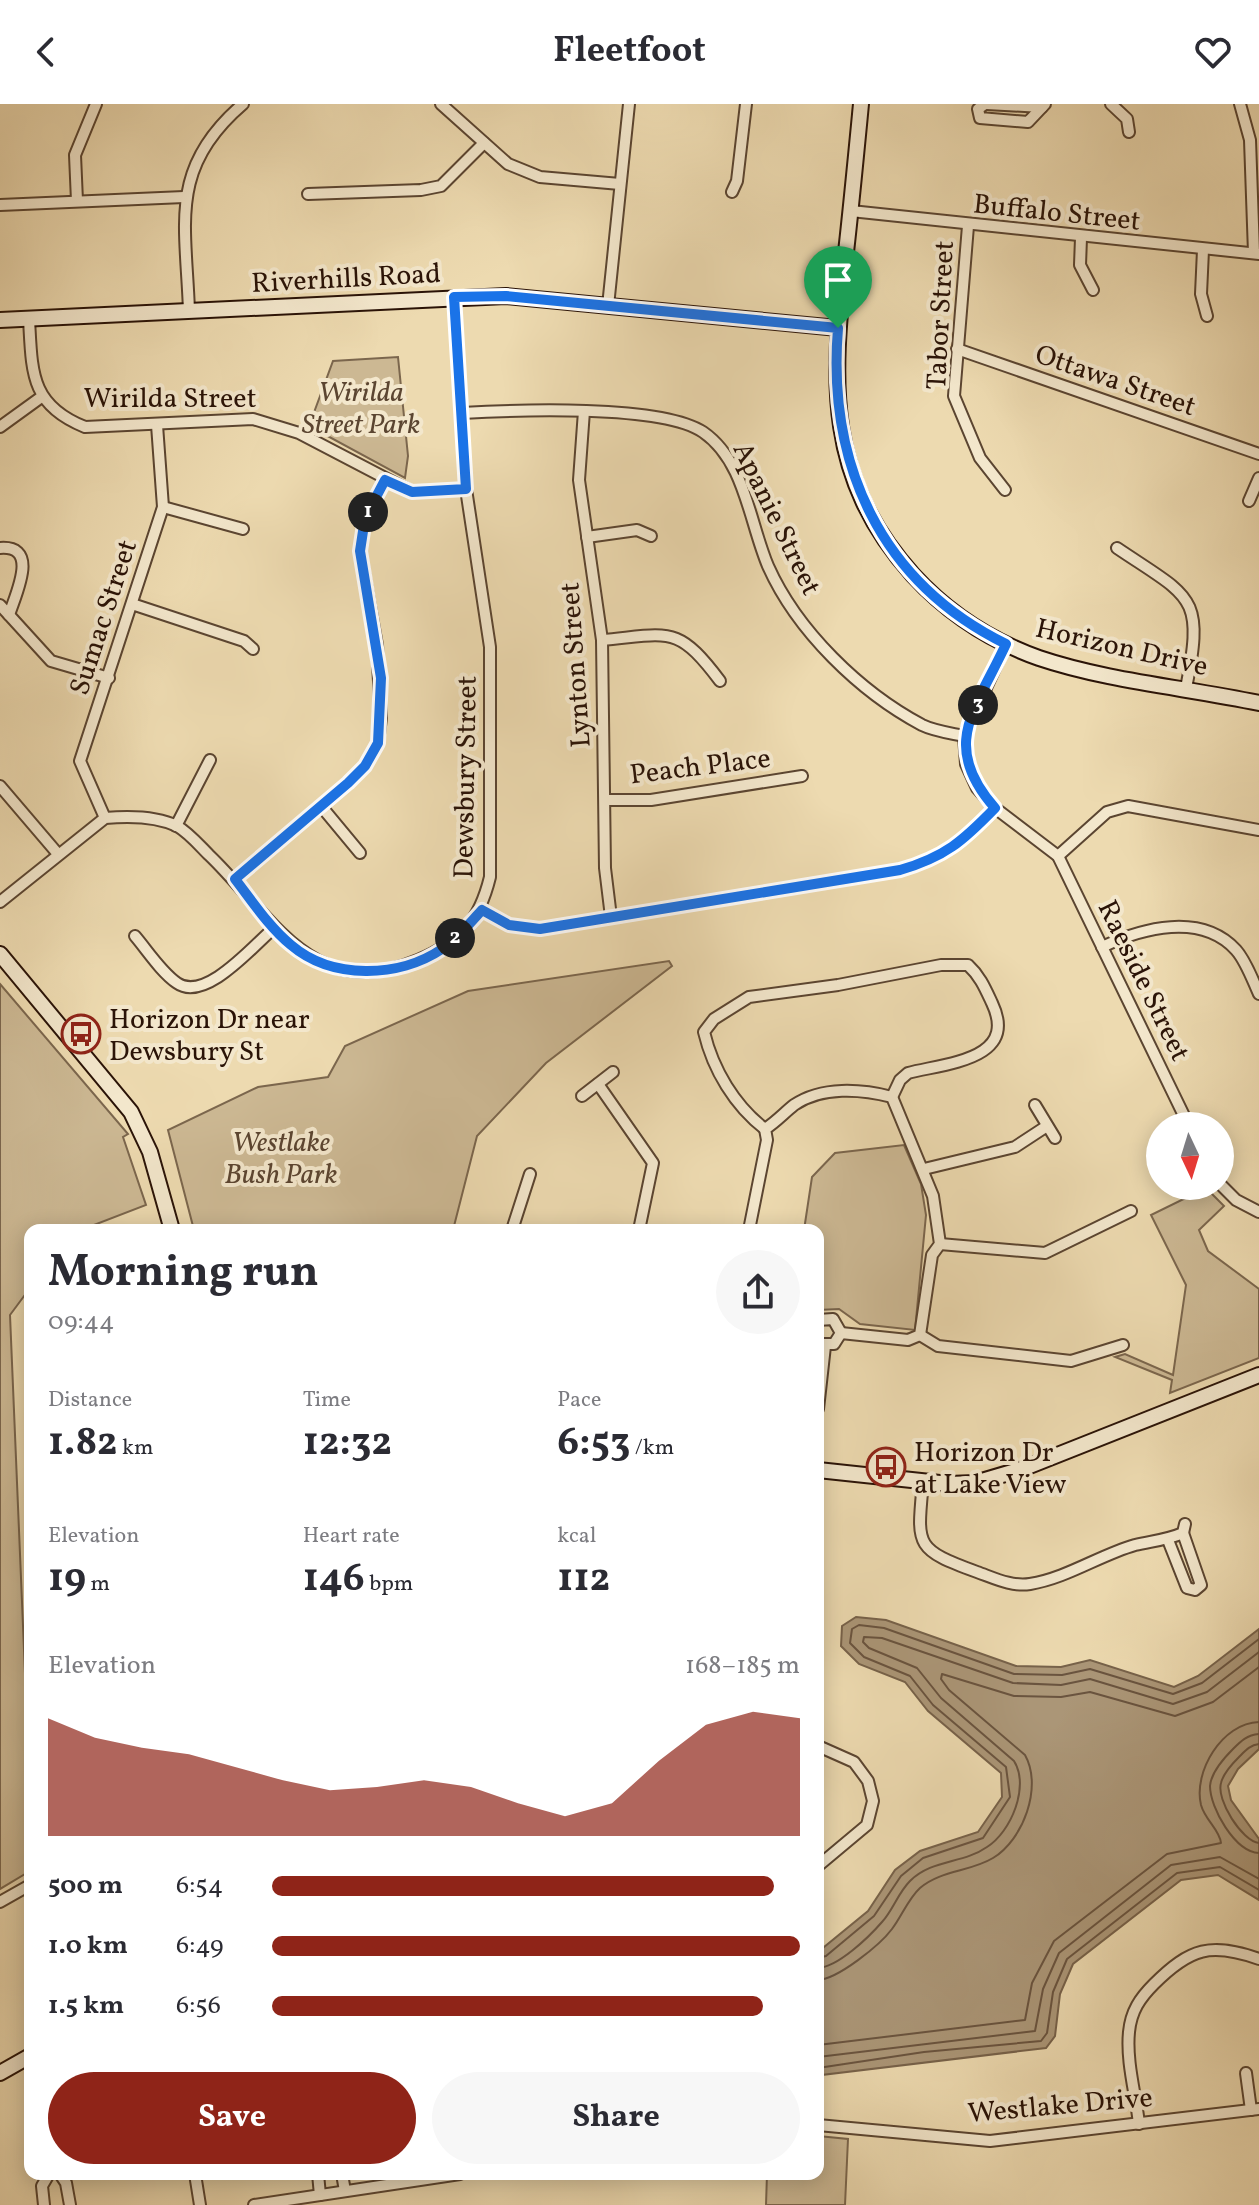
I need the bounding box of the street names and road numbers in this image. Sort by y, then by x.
street label: Buffalo Street [971,185,1142,242]
street label: Tabor Street [918,239,965,391]
street label: Riverhills Road [250,255,442,304]
street label: Ottawa Street [1030,336,1201,427]
street label: Wirilda Street [84,380,256,419]
street label: Apanie Street [722,436,830,602]
street label: Sumac Street [61,535,148,701]
street label: Lynton Street [551,581,602,749]
street label: Horizon Drive [1031,610,1211,687]
street label: Dewsbury Street [445,675,488,879]
street label: Peach Place [628,740,773,795]
street label: Raeside Street [1087,894,1199,1068]
street label: Westlake Drive [966,2079,1154,2134]

